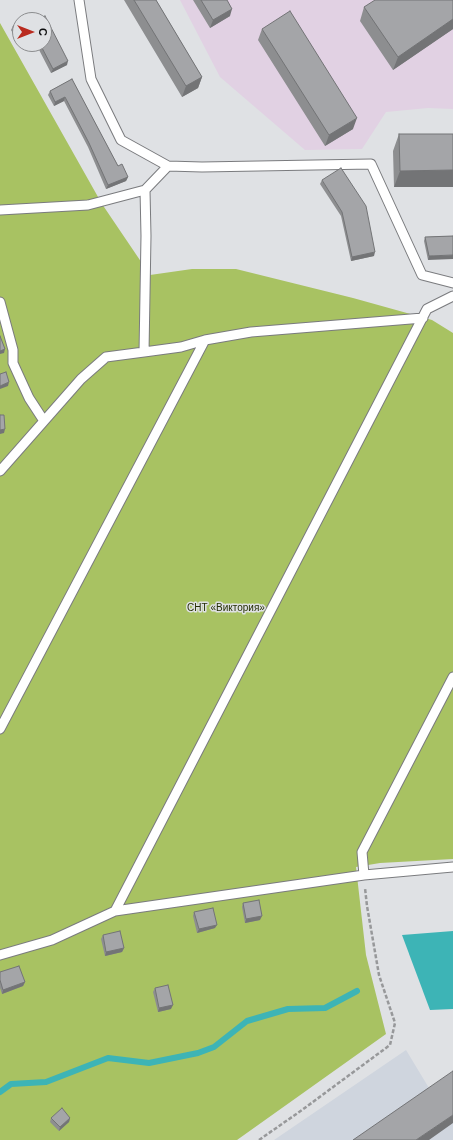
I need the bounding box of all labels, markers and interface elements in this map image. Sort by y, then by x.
north arrow [12,12,52,52]
text: С [37,28,49,36]
park label: СНТ «Виктория» [187,602,265,614]

